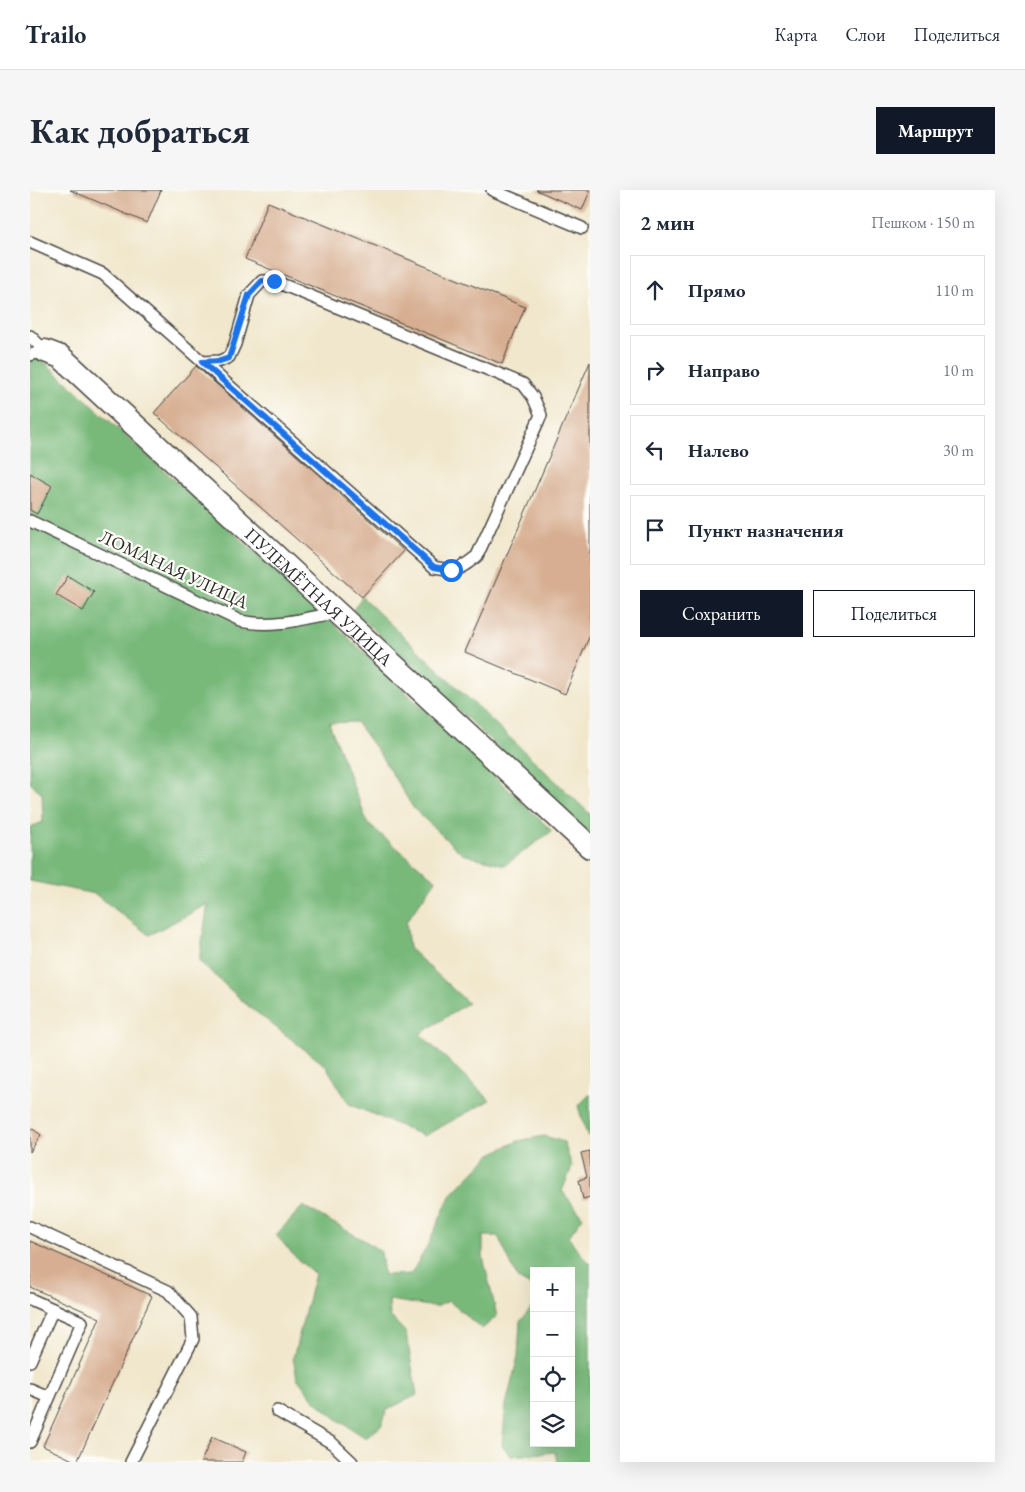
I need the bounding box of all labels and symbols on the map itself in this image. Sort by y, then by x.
route end [263,270,286,293]
street label: ПУЛЕМЁТНАЯ УЛИЦА [240,522,398,671]
street label: ЛОМАНАЯ УЛИЦА [96,524,253,614]
route start [440,559,463,582]

